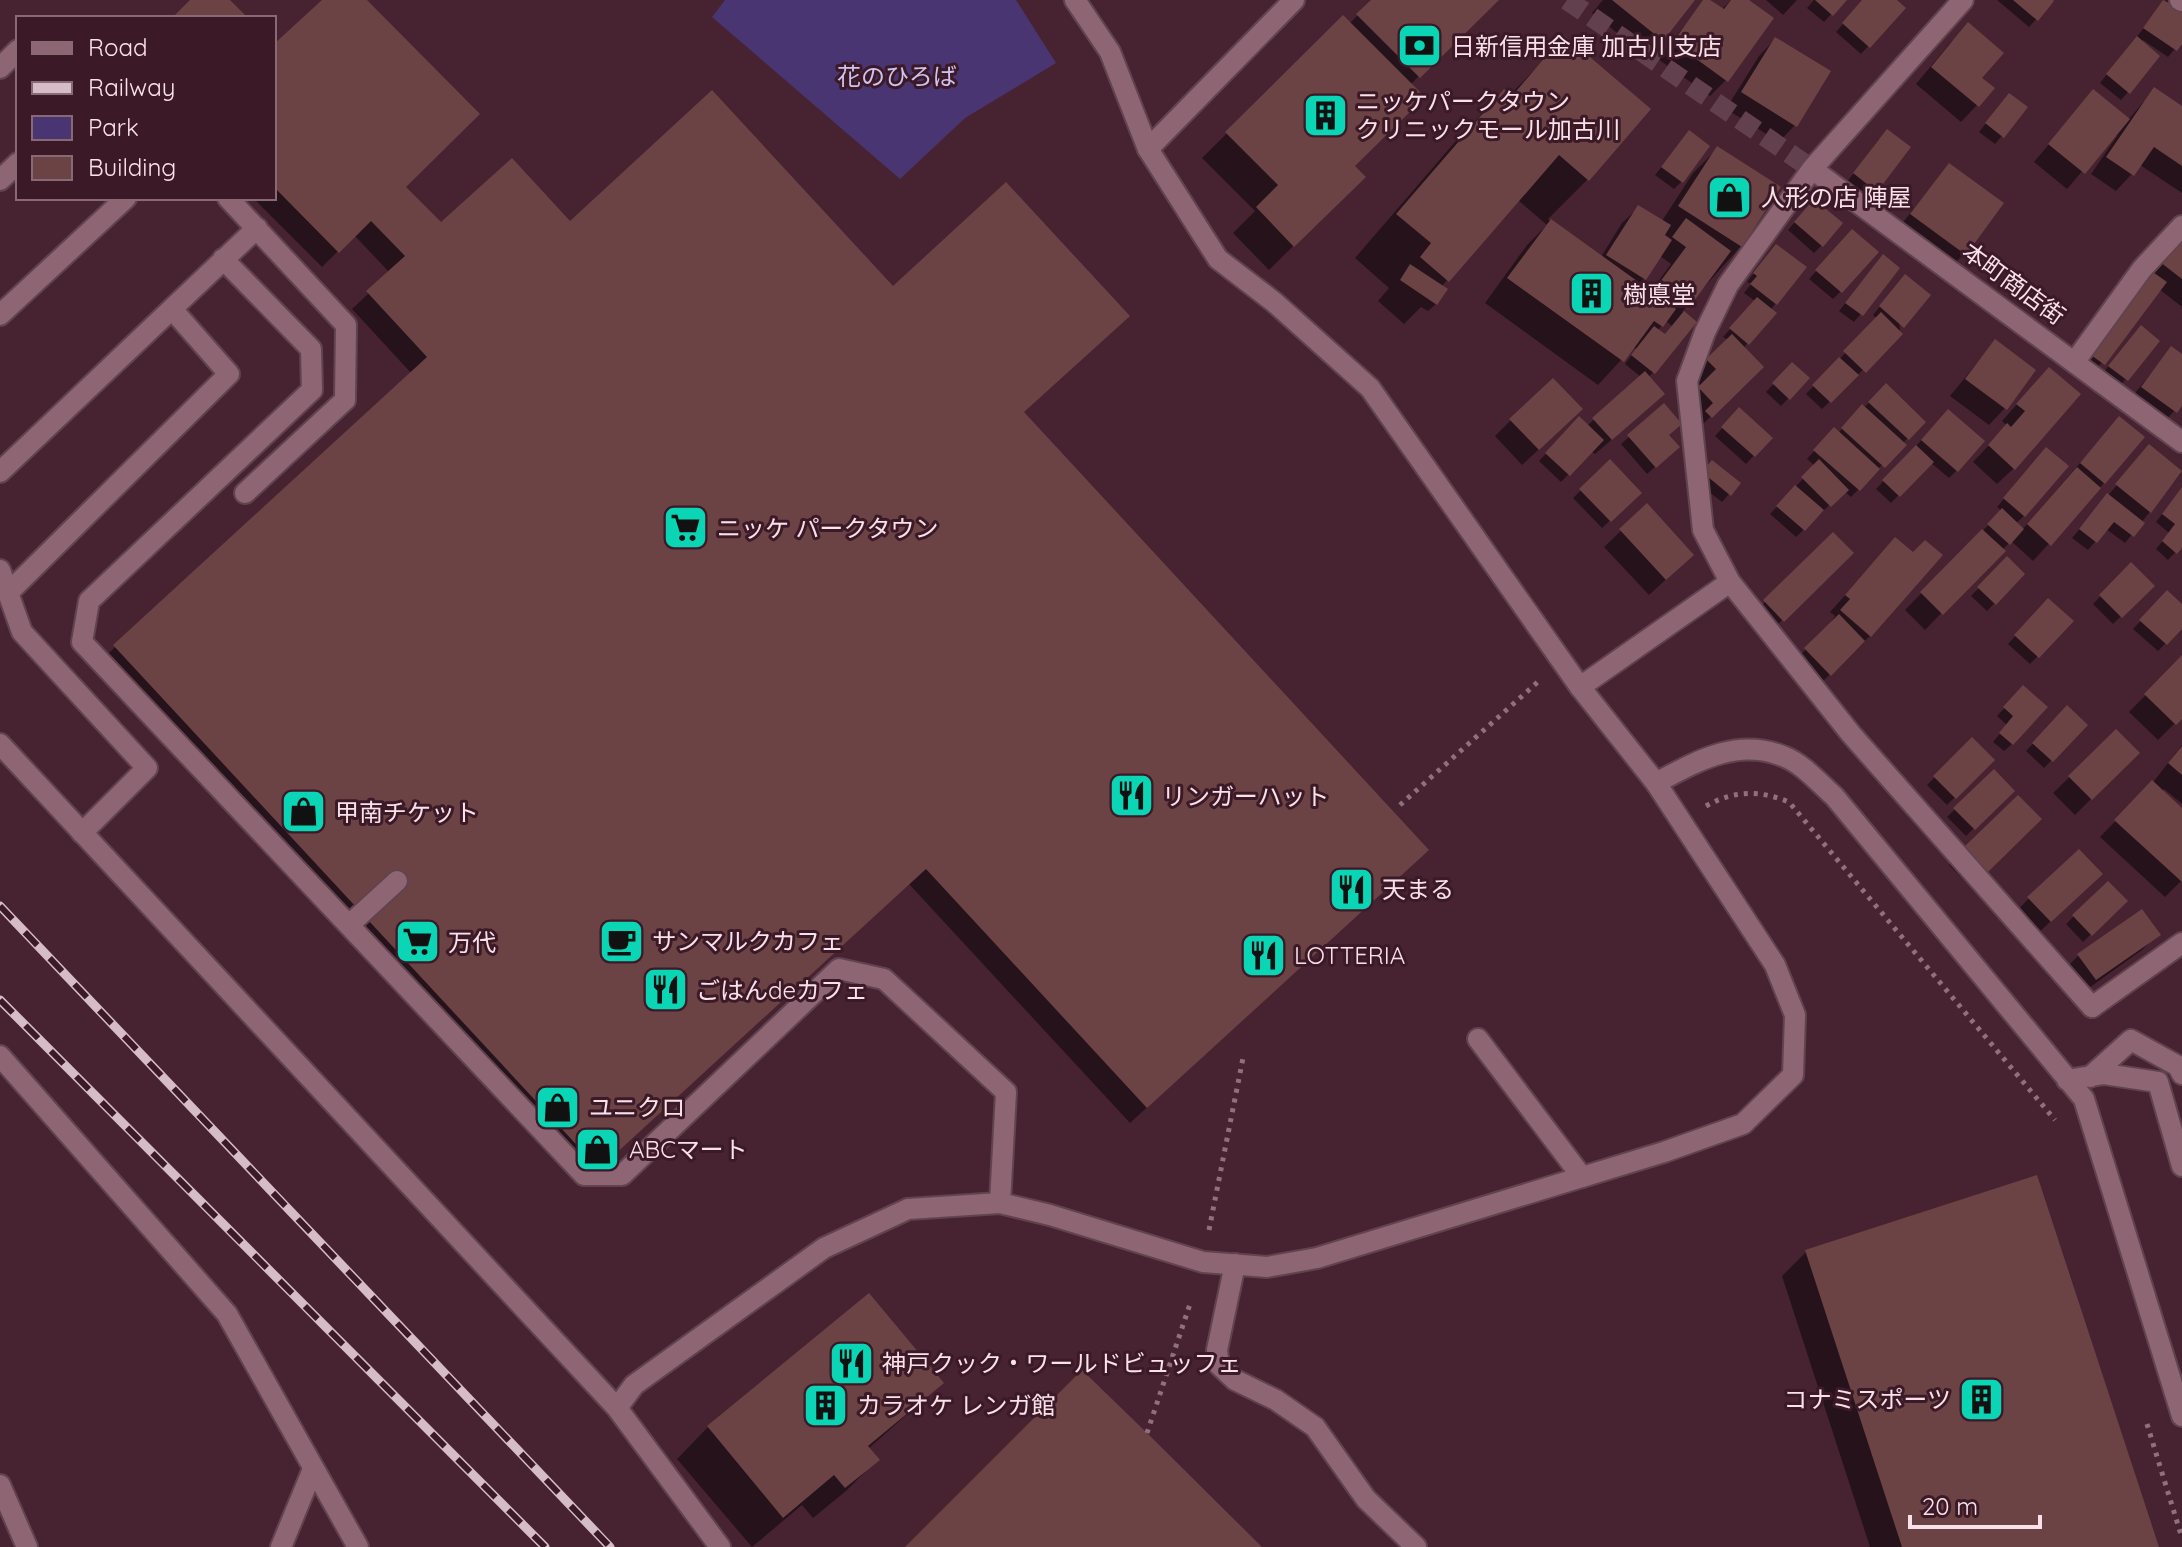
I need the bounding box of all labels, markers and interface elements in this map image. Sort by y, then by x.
legend [16,16,276,200]
bank icon: 日新信用金庫 加古川支店 [1396,22,1444,70]
place label: 日新信用金庫 加古川支店 [1451,31,1722,61]
text: Road [88,32,148,62]
park label: 花のひろば [837,61,957,91]
text: Railway [88,72,175,102]
place label: ニッケパークタウン クリニックモール加古川 [1356,86,1620,144]
building icon: ニッケパークタウン クリニックモール加古川 [1301,91,1349,139]
text: Park [88,112,139,142]
text: Building [88,152,176,182]
shop icon: 人形の店 陣屋 [1706,173,1754,221]
place label: 人形の店 陣屋 [1761,182,1912,212]
street label: 本町商店街 [1957,236,2071,330]
building icon: 樹悳堂 [1568,270,1616,318]
place label: 樹悳堂 [1623,279,1695,309]
supermarket icon: ニッケ パークタウン [662,504,710,552]
place label: ニッケ パークタウン [717,513,939,543]
restaurant icon: リンガーハット [1107,772,1155,820]
place label: リンガーハット [1162,781,1330,811]
shop icon: 甲南チケット [280,788,328,836]
place label: 甲南チケット [335,797,479,827]
restaurant icon: 天まる [1327,865,1375,913]
place label: 天まる [1382,874,1454,904]
cafe icon: サンマルクカフェ [597,917,645,965]
supermarket icon: 万代 [393,918,441,966]
place label: サンマルクカフェ [652,926,844,956]
place label: 万代 [448,927,496,957]
restaurant icon: LOTTERIA [1239,931,1287,979]
place label: LOTTERIA [1294,940,1405,970]
restaurant icon: ごはんdeカフェ [641,966,689,1014]
place label: ごはんdeカフェ [696,975,868,1005]
shop icon: ユニクロ [534,1083,582,1131]
place label: ユニクロ [589,1092,685,1122]
shop icon: ABCマート [574,1125,622,1173]
place label: ABCマート [629,1134,748,1164]
restaurant icon: 神戸クック・ワールドビュッフェ [827,1339,875,1387]
place label: 神戸クック・ワールドビュッフェ [882,1348,1242,1378]
building icon: コナミスポーツ [1958,1375,2006,1423]
building icon: カラオケ レンガ館 [802,1381,850,1429]
place label: コナミスポーツ [1783,1384,1951,1414]
place label: カラオケ レンガ館 [857,1390,1056,1420]
scale bar [1910,1479,2040,1529]
text: 20 m [1922,1491,1978,1521]

